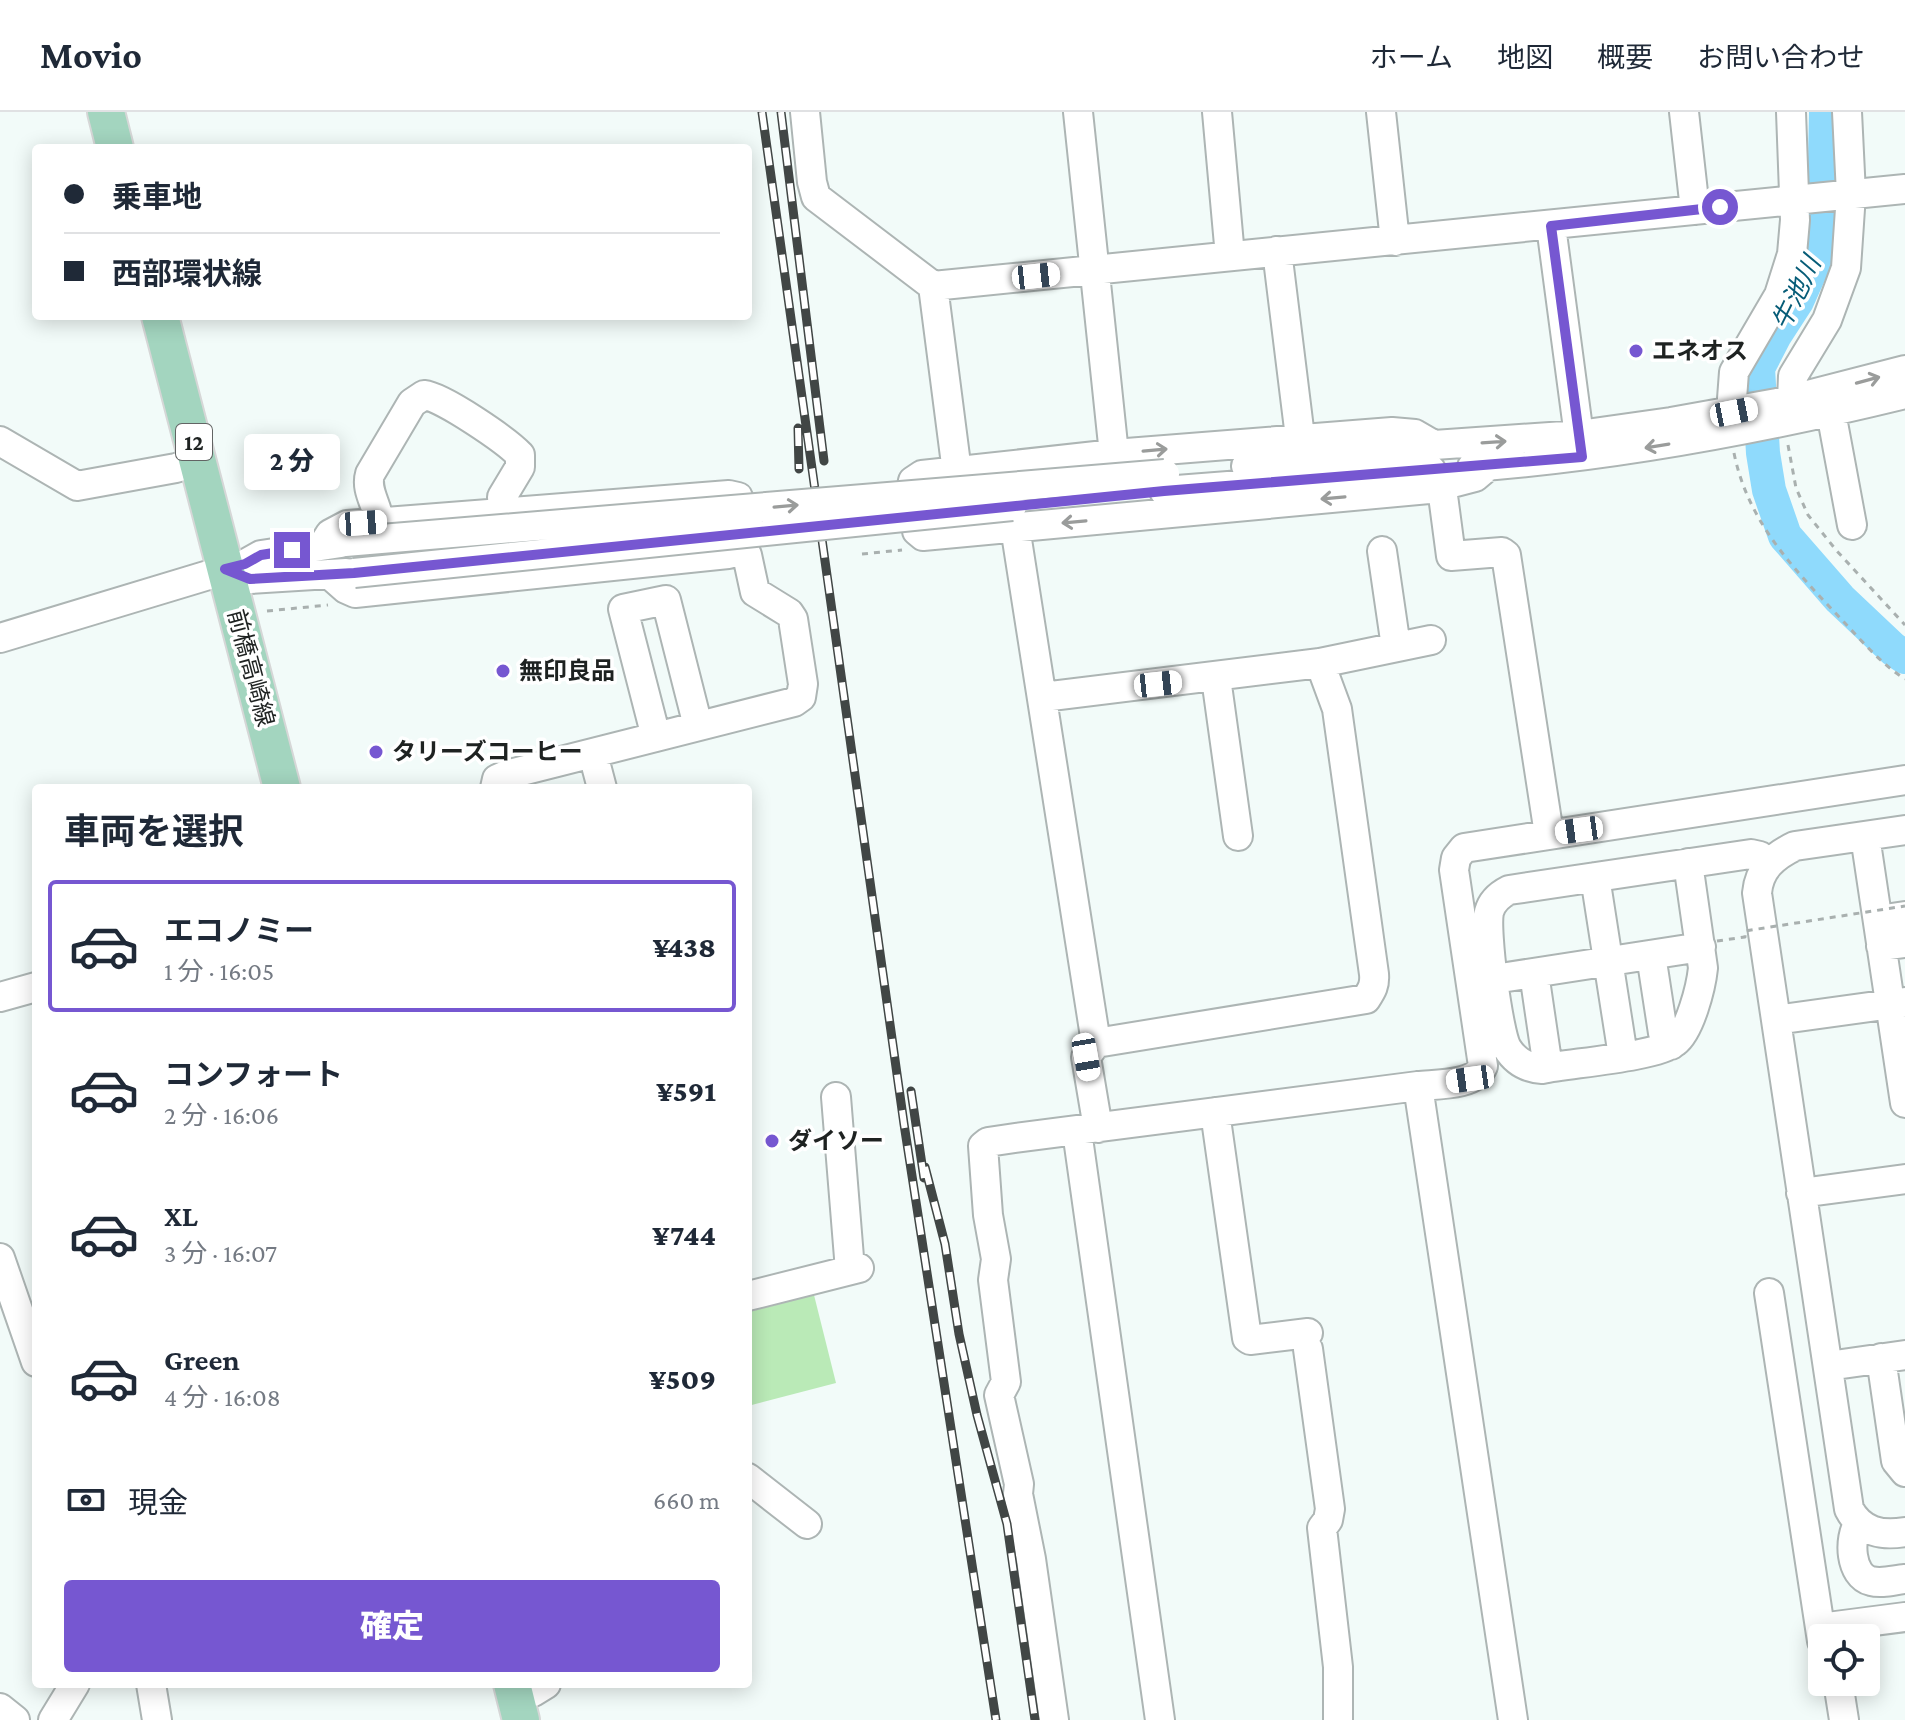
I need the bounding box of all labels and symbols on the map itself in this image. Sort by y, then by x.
route start [1702,189,1738,225]
water label: 牛池川 [1766,249,1828,335]
car [1011,262,1061,290]
place label: エネオス [1652,337,1748,364]
marker: エネオス [1627,342,1645,360]
one-way arrow [1855,372,1881,387]
car [1708,396,1760,428]
road number: 12 [176,424,212,460]
callout: 2 分 [244,434,340,490]
one-way arrow [1480,434,1507,449]
one-way arrow [1645,439,1671,454]
one-way arrow [1141,443,1168,458]
one-way arrow [1320,491,1347,506]
one-way arrow [772,498,799,513]
car [338,509,388,537]
one-way arrow [1061,514,1088,529]
route end [274,532,310,568]
street label: 前橋高崎線 [223,606,280,729]
place label: 無印良品 [519,657,615,684]
marker: 無印良品 [494,662,512,680]
car [1133,670,1183,698]
place label: タリーズコーヒー [392,738,583,765]
marker: タリーズコーヒー [367,743,385,761]
car [1554,815,1604,845]
car [1070,1031,1102,1083]
car [1445,1064,1495,1094]
place label: ダイソー [788,1127,884,1154]
marker: ダイソー [763,1132,781,1150]

